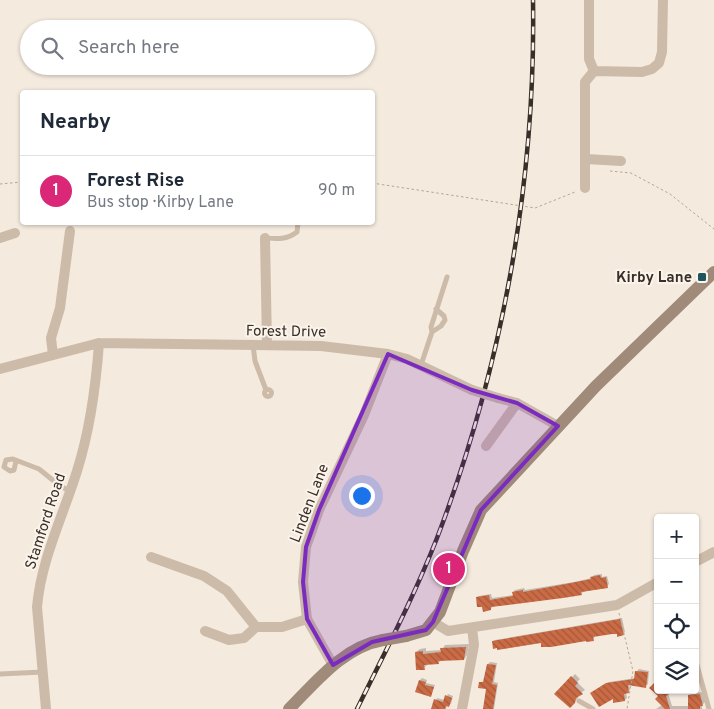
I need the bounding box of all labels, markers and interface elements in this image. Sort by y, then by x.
search box [20,20,375,75]
icon: search [38,34,66,62]
text: Search here [78,36,180,60]
text: Nearby [40,109,111,136]
text: Forest Rise [87,169,184,193]
text: 1 [53,181,59,201]
text: 90 m [318,181,355,201]
text: Bus stop · Kirby Lane [87,193,234,213]
place label: Kirby Lane [616,269,692,288]
marker: Kirby Lane [696,271,708,283]
street label: Forest Drive [246,322,326,343]
street label: Linden Lane [287,462,334,546]
street label: Stamford Road [22,471,71,572]
your location [349,483,375,509]
map controls [654,514,699,694]
button: + [654,514,699,559]
pin: 1 [433,550,465,588]
button: − [654,559,699,604]
button: locate [654,604,699,649]
button: layers [654,649,699,694]

